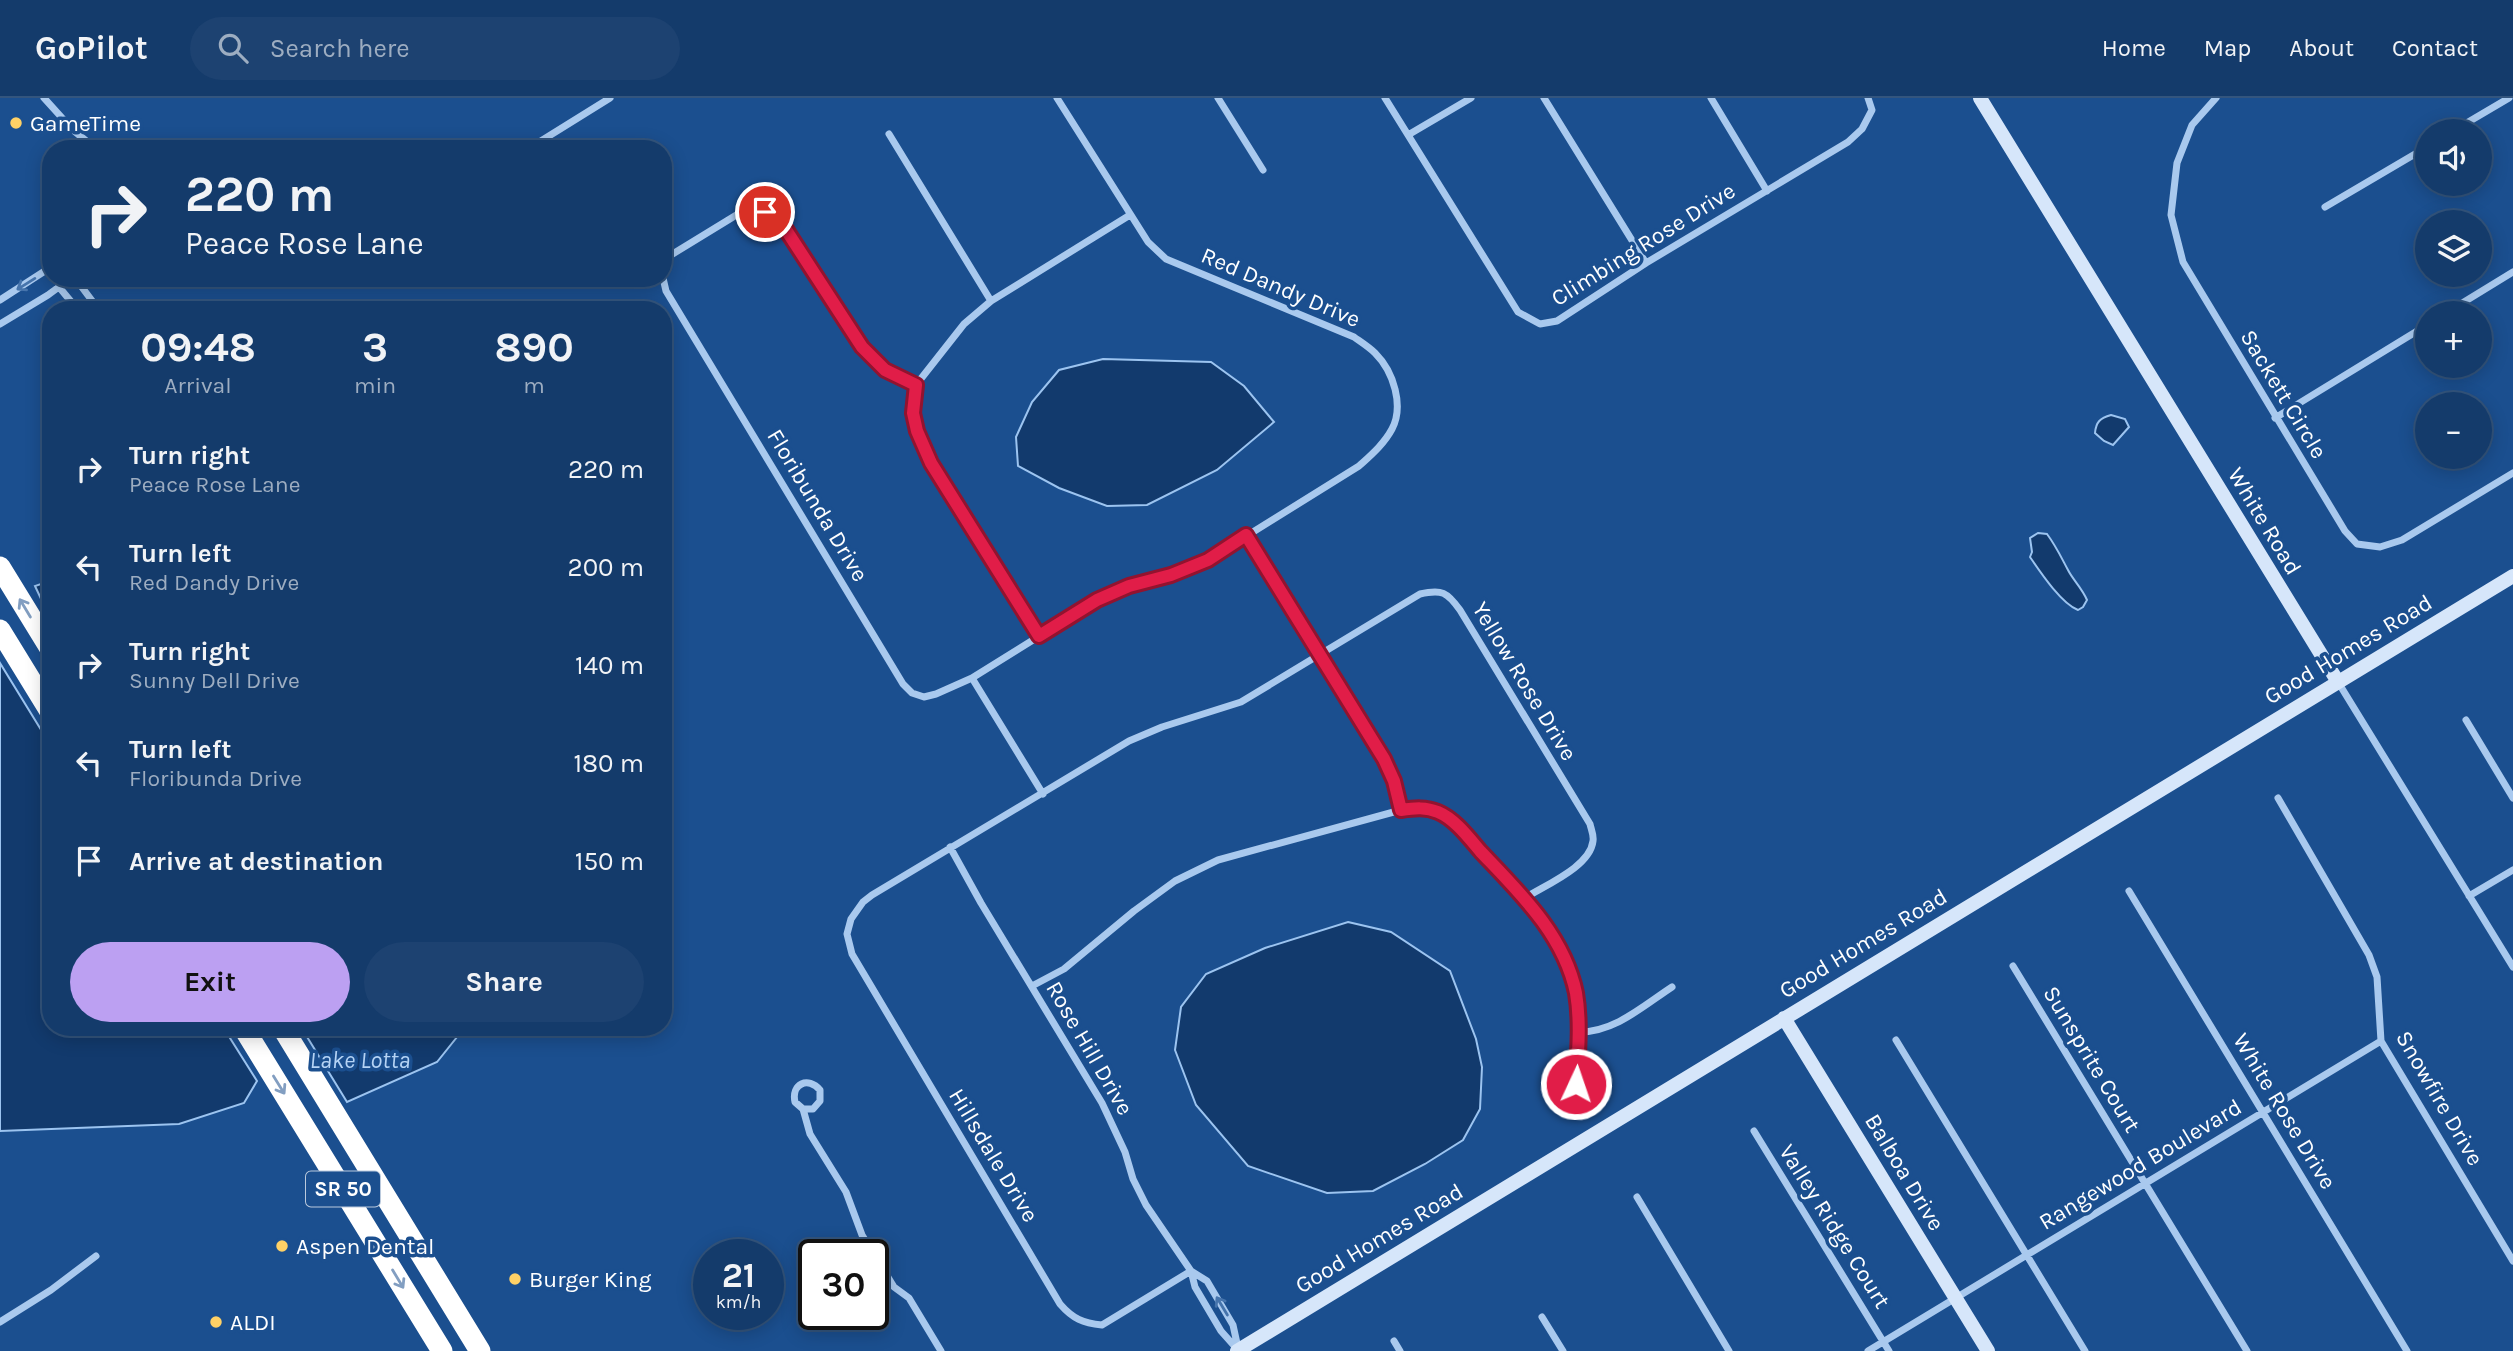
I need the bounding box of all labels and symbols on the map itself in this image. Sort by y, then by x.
place label: GameTime [30,110,141,137]
marker: GameTime [8,115,24,131]
street label: Climbing Rose Drive [1546,177,1740,312]
pin [735,182,795,242]
street label: Red Dandy Drive [1197,242,1364,333]
one-way arrow [16,278,36,292]
street label: Sackett Circle [2235,325,2333,464]
street label: Floribunda Drive [761,424,874,586]
street label: White Road [2222,463,2307,580]
street label: Good Homes Road [2260,589,2437,710]
street label: Yellow Rose Drive [1467,597,1583,765]
one-way arrow [18,599,32,619]
street label: Good Homes Road [1775,883,1952,1004]
street label: Rose Hill Drive [1040,976,1139,1120]
street label: Sunsprite Court [2037,981,2146,1138]
street label: Snowfire Drive [2390,1026,2489,1170]
street label: White Rose Drive [2227,1028,2342,1194]
water label: Lake Lotta [310,1046,410,1074]
position arrow [1539,1047,1613,1121]
one-way arrow [272,1075,286,1095]
street label: Hillsdale Drive [943,1084,1044,1227]
street label: Rangewood Boulevard [2034,1093,2246,1236]
street label: Balboa Drive [1859,1109,1950,1236]
street label: Valley Ridge Court [1773,1139,1896,1313]
road number: SR 50 [306,1172,380,1206]
street label: Good Homes Road [1291,1178,1468,1299]
place label: Aspen Dental [296,1233,435,1260]
marker: Aspen Dental [274,1238,290,1254]
speed limit sign: 30 [798,1239,889,1330]
place label: Burger King [529,1266,651,1293]
one-way arrow [391,1269,405,1289]
marker: Burger King [507,1271,523,1287]
one-way arrow [1215,1296,1229,1316]
place label: ALDI [230,1309,276,1336]
marker: ALDI [208,1314,224,1330]

